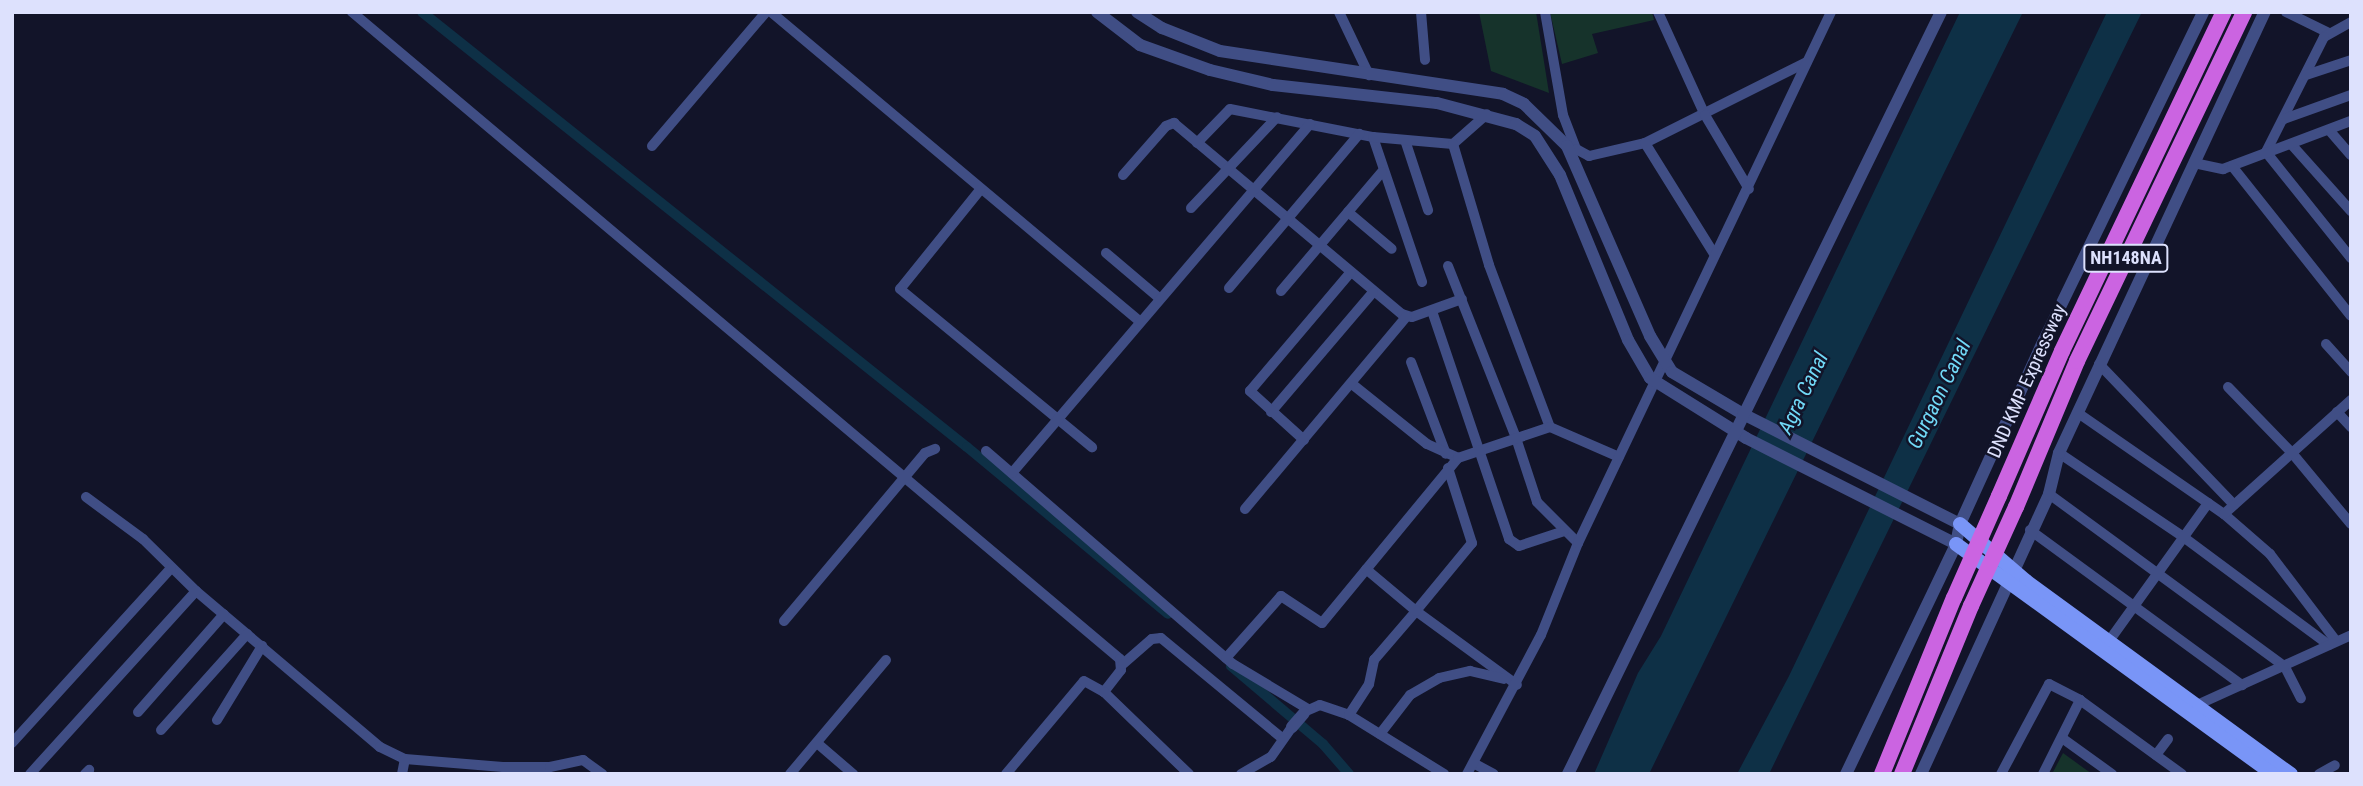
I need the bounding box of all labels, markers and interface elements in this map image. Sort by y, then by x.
road number: NH148NA [2082,244,2170,272]
street label: DND KMP Expressway [1983,301,2071,461]
water label: Gurgaon Canal [1902,335,1976,453]
water label: Agra Canal [1772,348,1834,438]

